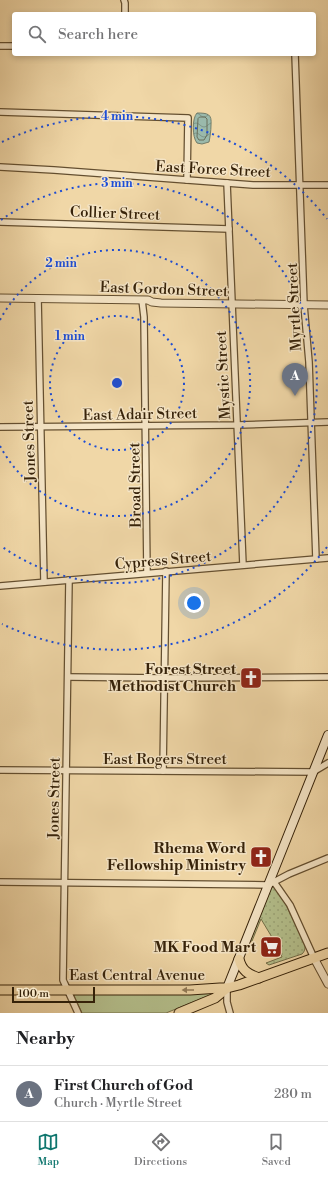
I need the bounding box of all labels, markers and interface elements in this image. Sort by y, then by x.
search box [12,12,316,56]
icon: search [26,23,48,45]
text: Search here [58,25,138,44]
text: 4 min [101,109,134,124]
street label: East Force Street [155,157,272,182]
text: 3 min [101,176,133,191]
street label: Collier Street [69,202,161,225]
text: 2 min [45,256,77,271]
street label: Myrtle Street [283,261,306,352]
street label: East Gordon Street [99,278,229,301]
text: 1 min [55,329,86,344]
street label: Mystic Street [212,329,235,420]
pin: A [282,363,308,396]
centre of rings [110,376,124,390]
street label: Jones Street [19,399,40,483]
street label: East Adair Street [83,404,198,425]
street label: Broad Street [125,442,146,529]
street label: Cypress Street [114,547,213,574]
your location [184,593,204,613]
place label: Forest Street Methodist Church [108,660,237,696]
church icon: Forest Street Methodist Church [238,665,264,691]
street label: East Rogers Street [103,750,228,769]
street label: Jones Street [44,756,65,840]
place label: Rhema Word Fellowship Ministry [107,839,247,875]
church icon: Rhema Word Fellowship Ministry [248,844,274,870]
supermarket icon: MK Food Mart [258,934,284,960]
place label: MK Food Mart [153,938,257,957]
street label: East Central Avenue [69,966,205,985]
scale bar [12,985,95,1004]
text: 100 m [18,987,49,1001]
one-way arrow [181,987,194,993]
text: Nearby [16,1028,75,1050]
text: First Church of God [54,1076,193,1095]
text: A [24,1086,34,1102]
text: 280 m [274,1086,312,1102]
text: Church · Myrtle Street [54,1095,182,1111]
tab: Map [37,1131,59,1169]
tab: Directions [134,1131,187,1169]
tab: Saved [262,1131,291,1169]

